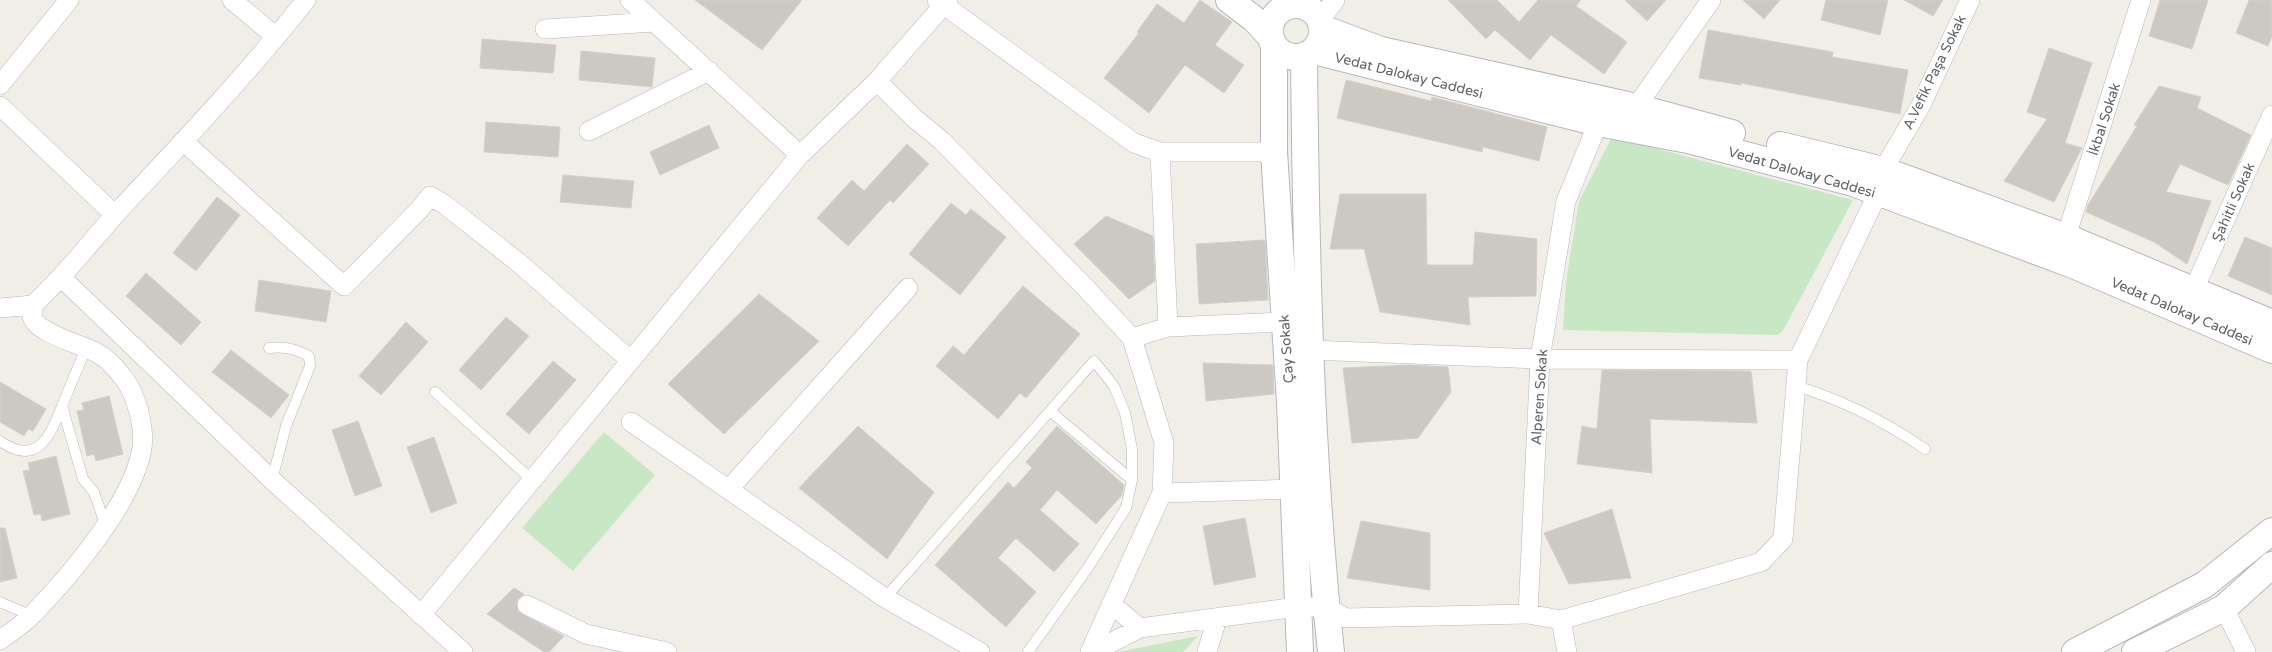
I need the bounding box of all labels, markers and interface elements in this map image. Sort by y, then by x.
street label: A.Vefik Paşa Sokak [1899,12,1970,132]
street label: Vedat Dalokay Caddesi [1333,49,1485,102]
street label: İkbal Sokak [2085,80,2124,158]
street label: Vedat Dalokay Caddesi [1726,143,1877,202]
street label: Şahitli Sokak [2208,160,2259,244]
street label: Vedat Dalokay Caddesi [2108,274,2255,349]
street label: Çay Sokak [1276,314,1297,384]
street label: Alperen Sokak [1528,348,1551,446]

